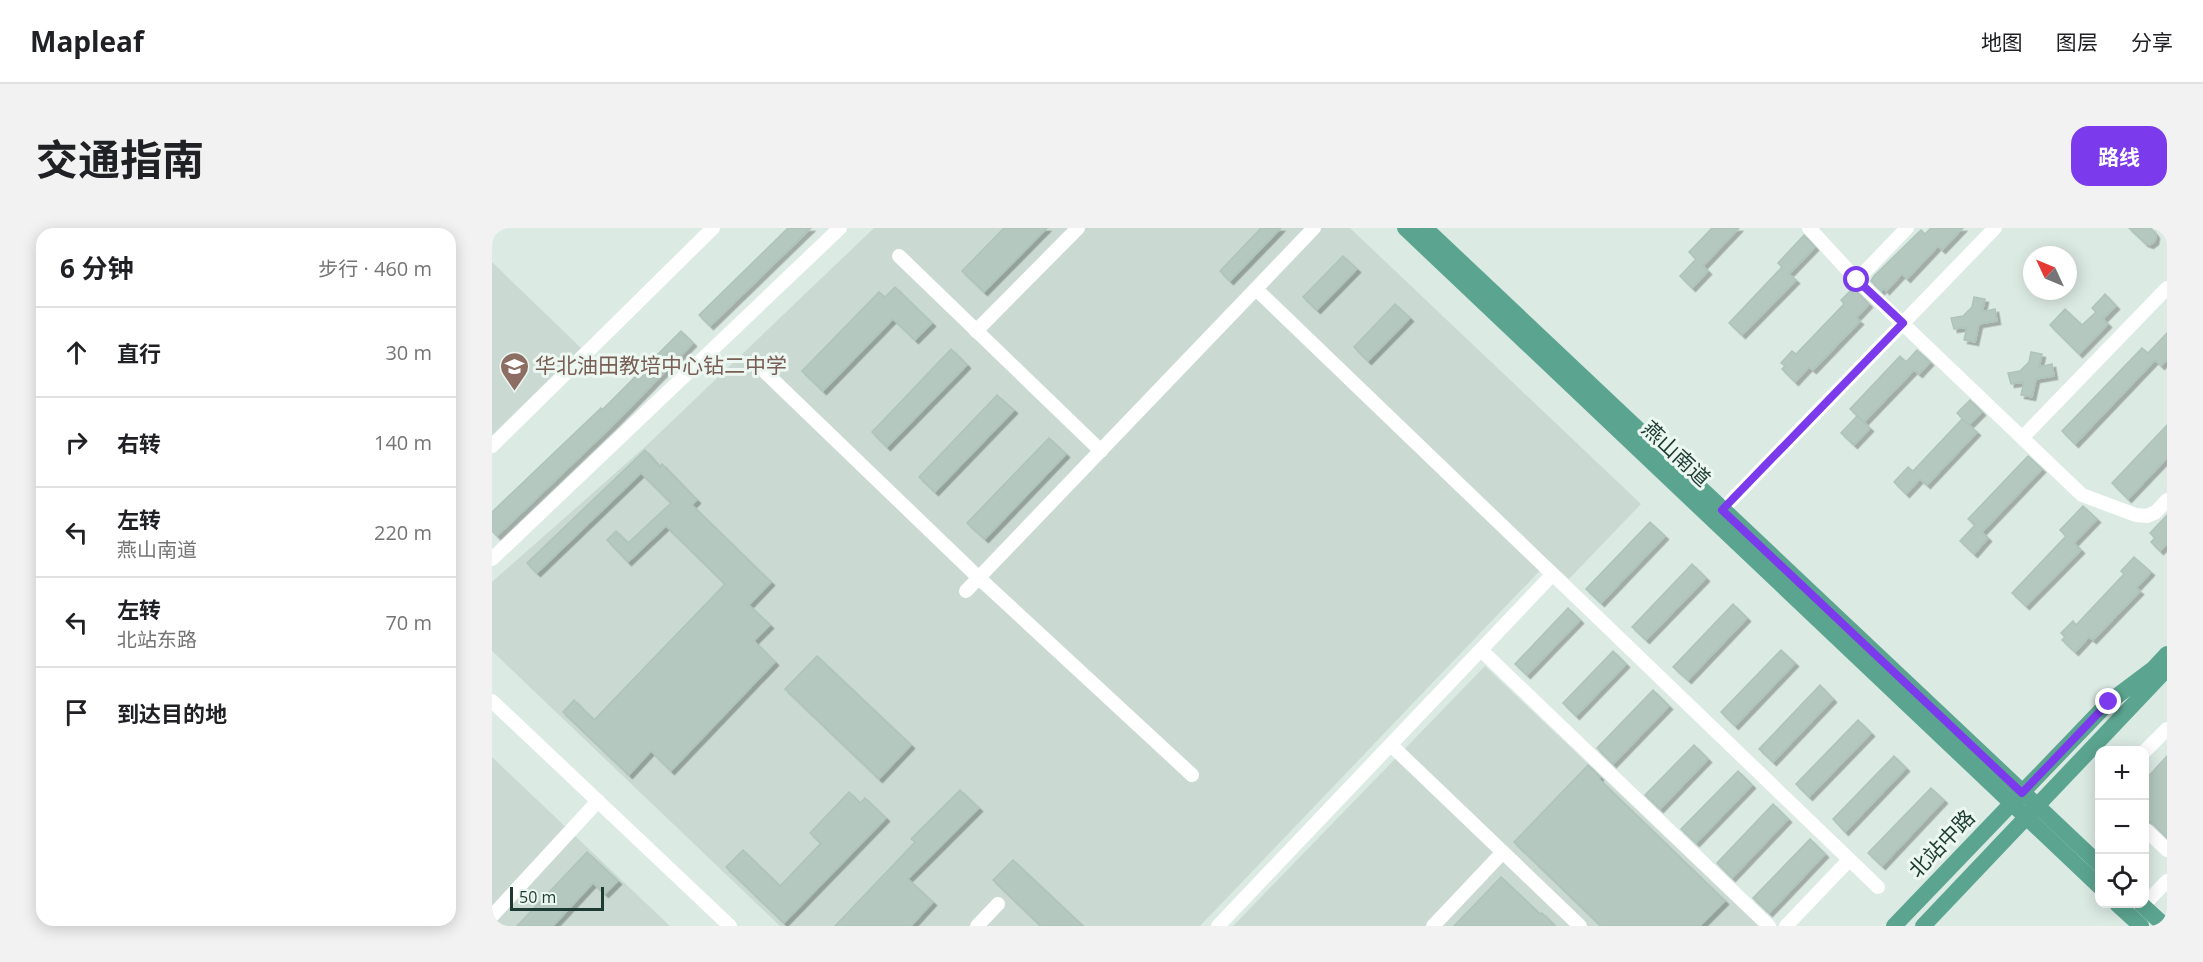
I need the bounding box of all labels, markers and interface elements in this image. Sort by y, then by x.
text: Mapleaf [30,22,144,60]
text: 地图 [1981,28,2023,56]
text: 图层 [2056,28,2098,56]
text: 分享 [2131,28,2173,56]
button: 路线 [2071,126,2167,186]
text: 交通指南 [36,130,204,187]
north arrow [2023,246,2077,300]
text: 6 分钟 [60,250,134,286]
text: 步行 · 460 m [318,255,432,282]
route start [1843,266,1869,292]
icon: ahead [60,336,93,369]
text: 直行 [117,338,161,368]
text: 30 m [385,339,432,366]
school or university icon: 华北油田教培中心钻二中学 [498,350,530,392]
place label: 华北油田教培中心钻二中学 [535,351,787,379]
street label: 燕山南道 [1636,414,1717,492]
icon: right [60,426,93,459]
text: 右转 [117,428,161,458]
text: 140 m [374,429,432,456]
text: 左转 [117,504,161,534]
icon: left [60,516,93,549]
text: 220 m [374,519,432,546]
text: 燕山南道 [117,536,197,563]
text: 左转 [117,594,161,624]
icon: left [60,606,93,639]
text: 70 m [385,609,432,636]
text: 北站东路 [117,626,197,653]
route end [2095,688,2121,714]
icon: arrive [60,696,93,729]
text: 到达目的地 [117,698,227,728]
map controls [2095,746,2149,908]
button: + [2095,746,2149,800]
button: − [2095,800,2149,854]
street label: 北站中路 [1902,803,1981,883]
button: locate [2095,854,2149,908]
scale bar [510,884,604,912]
text: 50 m [519,886,556,908]

